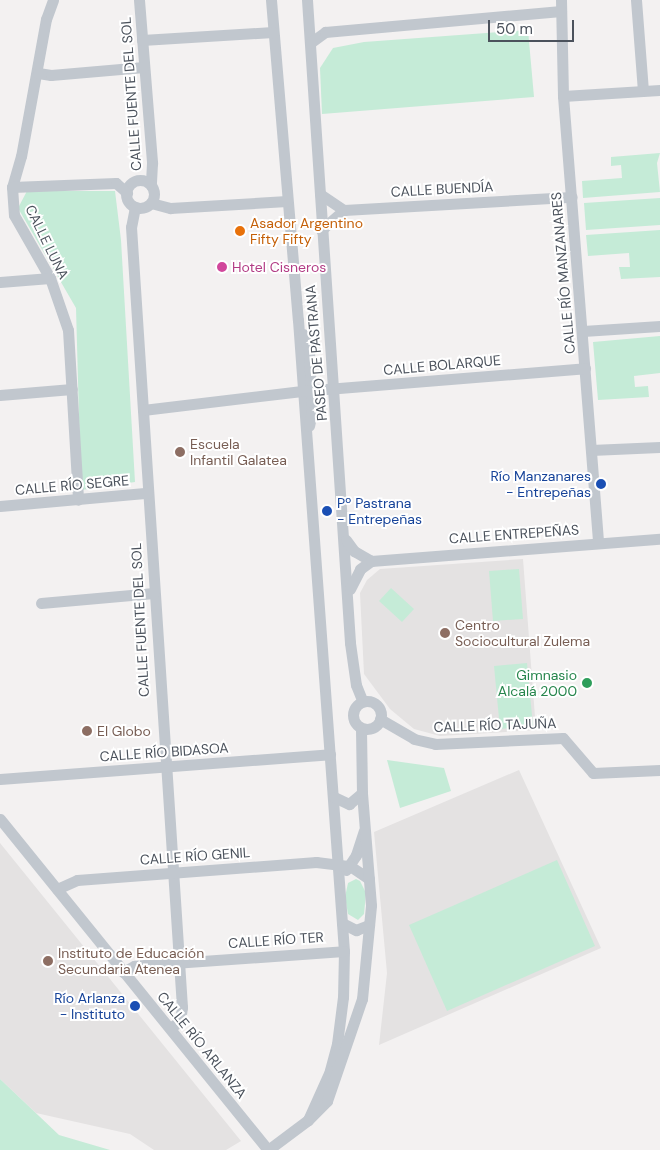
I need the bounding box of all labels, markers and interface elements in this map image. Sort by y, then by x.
scale bar [490,10,576,42]
street label: CALLE FUENTE DEL SOL [117,17,145,171]
text: 50 m [496,19,533,39]
street label: CALLE BUENDÍA [390,178,494,200]
street label: CALLE RÍO MANZANARES [548,191,578,355]
street label: CALLE LUNA [22,202,72,282]
place label: Asador Argentino Fifty Fifty [250,215,363,248]
marker: Asador Argentino Fifty Fifty [234,225,246,237]
place label: Hotel Cisneros [232,259,326,275]
marker: Hotel Cisneros [216,261,228,273]
street label: PASEO DE PASTRANA [302,284,330,422]
street label: CALLE BOLARQUE [383,352,501,378]
place label: Escuela Infantil Galatea [190,436,287,468]
marker: Escuela Infantil Galatea [174,446,186,458]
place label: Río Manzanares - Entrepeñas [491,468,591,501]
street label: CALLE RÍO SEGRE [14,472,130,498]
marker: Río Manzanares - Entrepeñas [595,478,607,490]
place label: Pº Pastrana - Entrepeñas [337,495,422,528]
marker: Pº Pastrana - Entrepeñas [321,505,333,517]
street label: CALLE ENTREPEÑAS [448,521,580,547]
street label: CALLE FUENTE DEL SOL [128,543,152,697]
place label: Centro Sociocultural Zulema [455,617,590,650]
marker: Centro Sociocultural Zulema [439,627,451,639]
place label: Gimnasio Alcalá 2000 [498,667,577,700]
marker: Gimnasio Alcalá 2000 [581,677,593,689]
street label: CALLE RÍO TAJUÑA [433,714,557,736]
place label: El Globo [97,723,151,739]
marker: El Globo [81,725,93,737]
street label: CALLE RÍO BIDASOA [99,739,229,765]
street label: CALLE RÍO GENIL [139,844,251,868]
street label: CALLE RÍO TER [228,928,324,952]
place label: Instituto de Educación Secundaria Atenea [58,945,204,978]
marker: Instituto de Educación Secundaria Atenea [42,955,54,967]
street label: CALLE RÍO ARLANZA [154,988,250,1102]
place label: Río Arlanza - Instituto [54,990,125,1022]
marker: Río Arlanza - Instituto [129,1000,141,1012]

